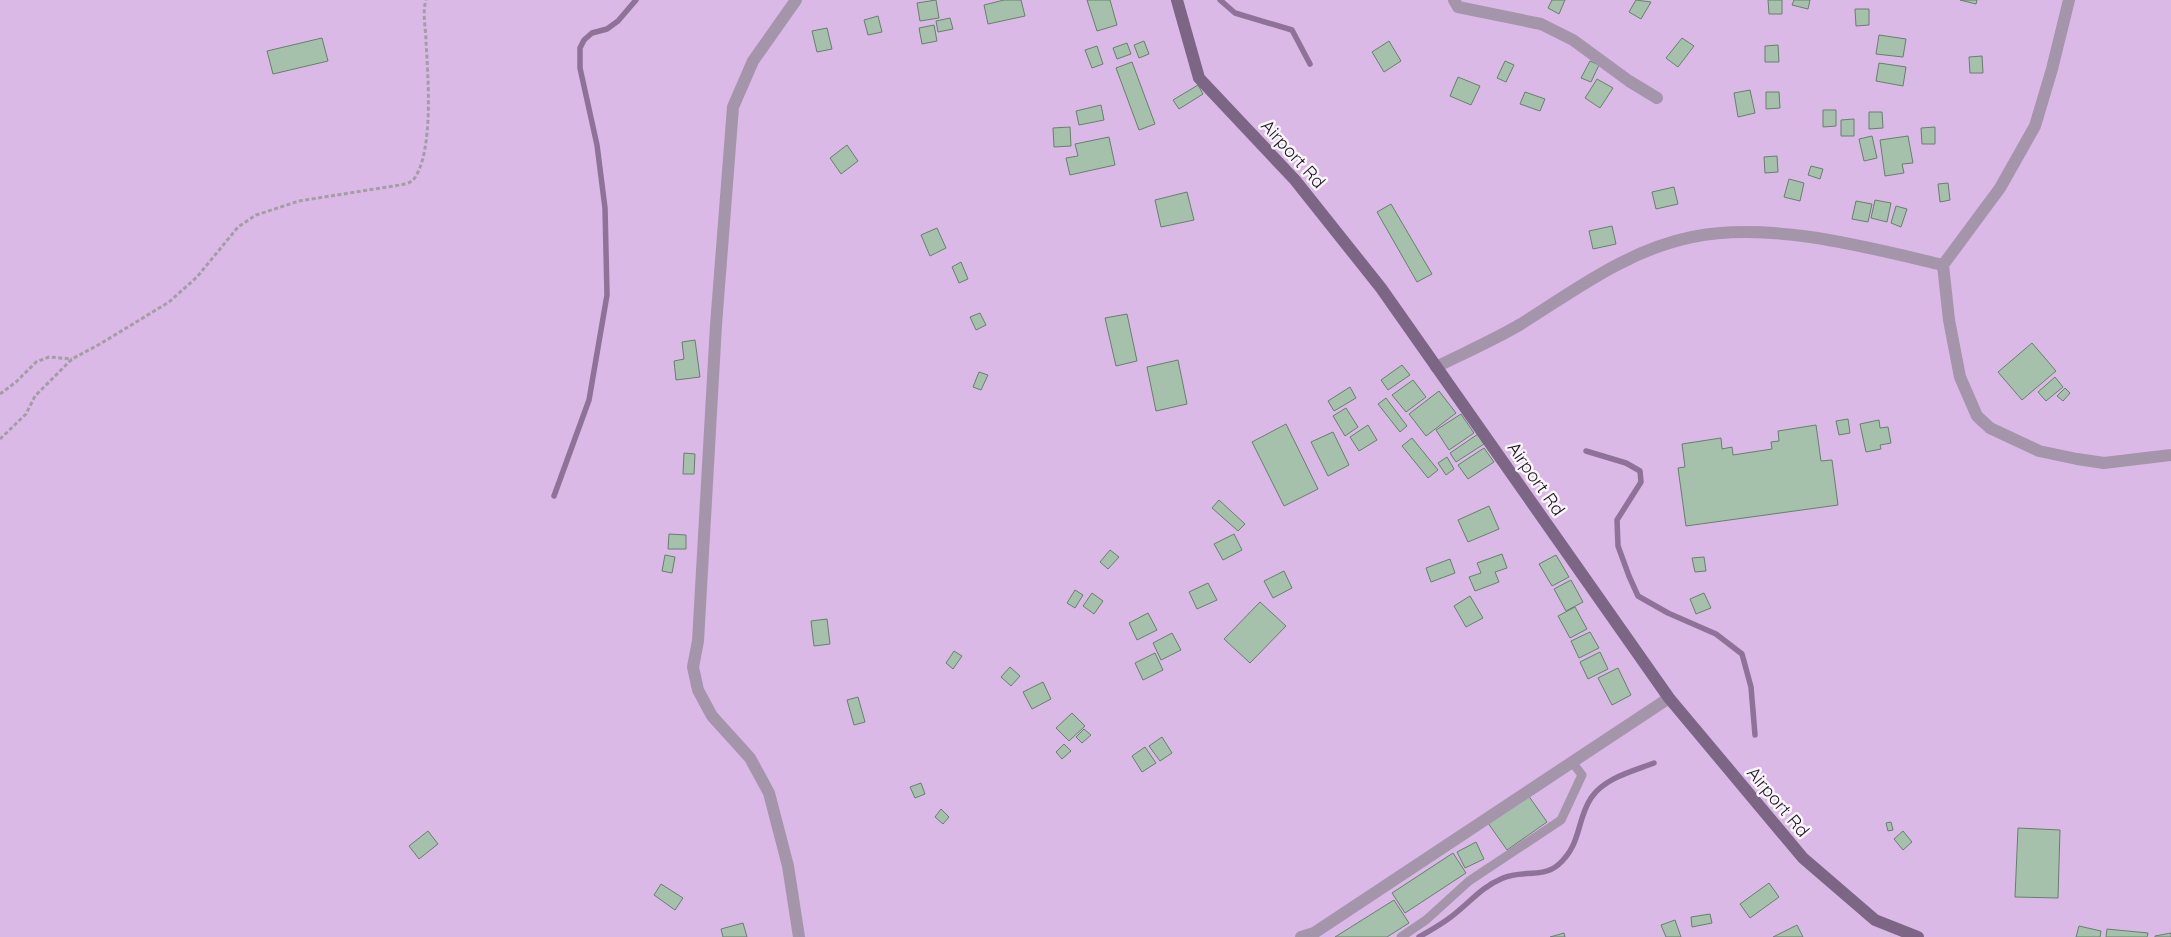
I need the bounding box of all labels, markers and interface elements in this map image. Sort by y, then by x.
street label: Airport Rd [1256,114,1330,193]
street label: Airport Rd [1503,437,1570,520]
street label: Airport Rd [1742,762,1815,842]

